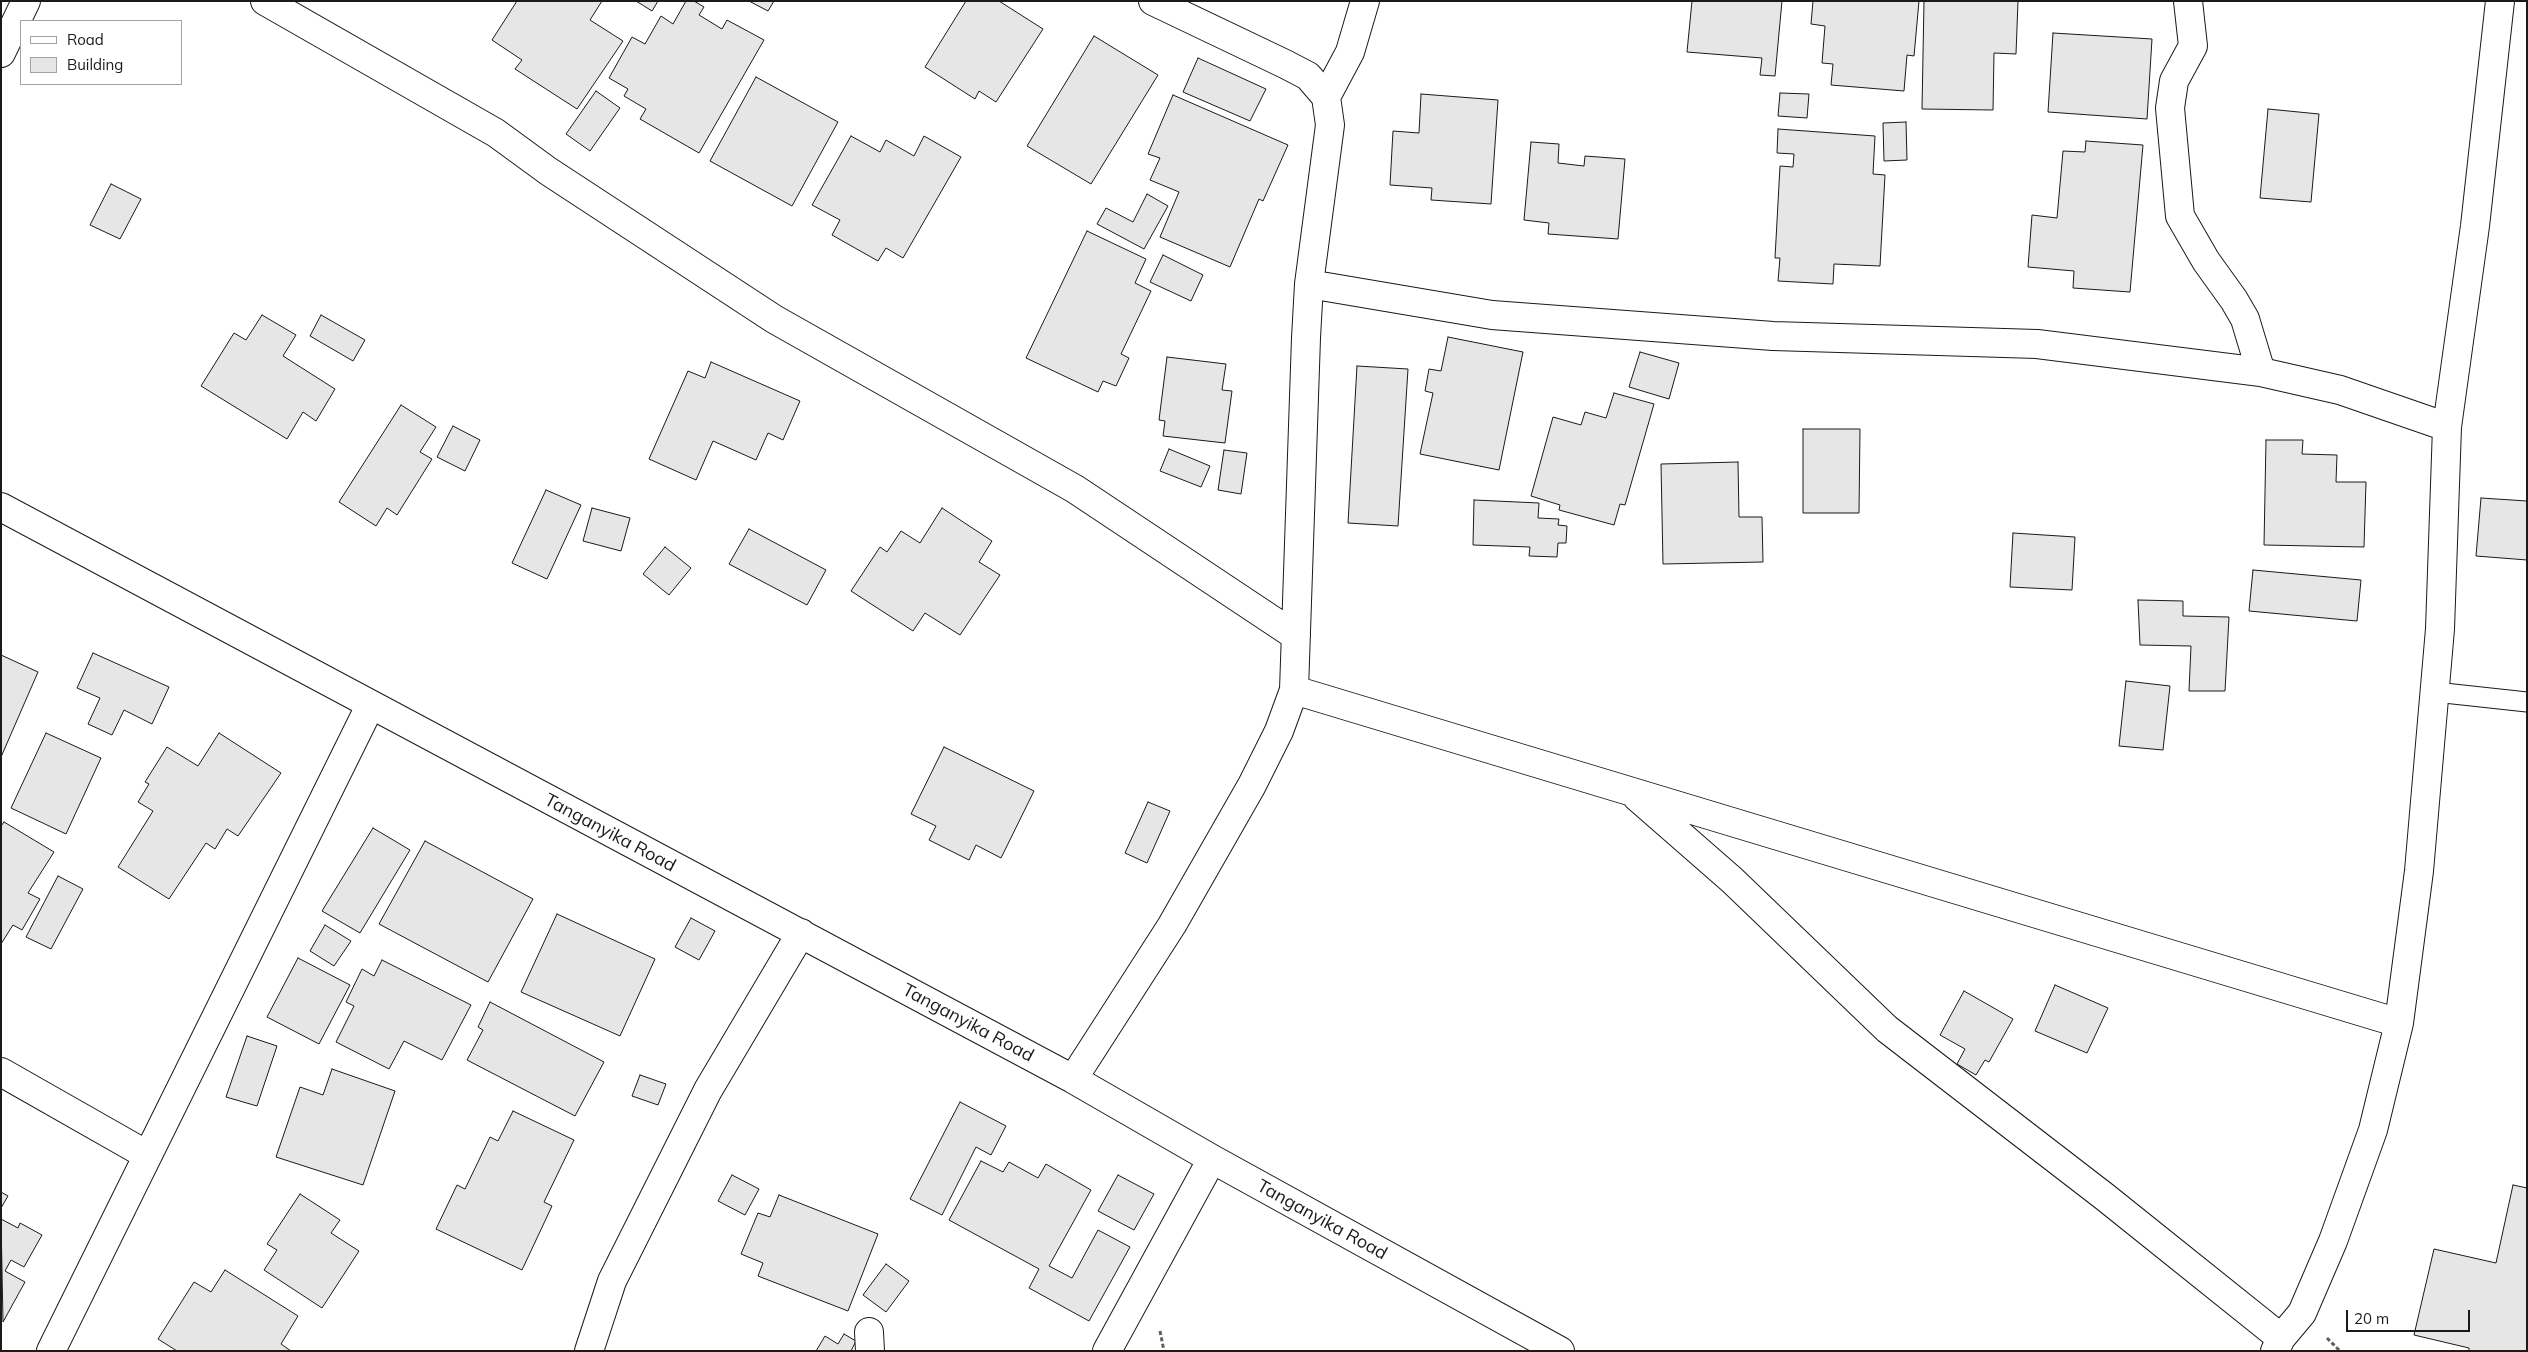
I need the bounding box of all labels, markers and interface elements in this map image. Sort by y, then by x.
legend [20,20,182,85]
text: Road [67,30,104,49]
text: Building [67,55,123,74]
street label: Tanganyika Road [541,789,679,877]
street label: Tanganyika Road [899,979,1037,1067]
street label: Tanganyika Road [1253,1175,1391,1265]
scale bar [2348,1300,2472,1332]
text: 20 m [2354,1309,2389,1328]

